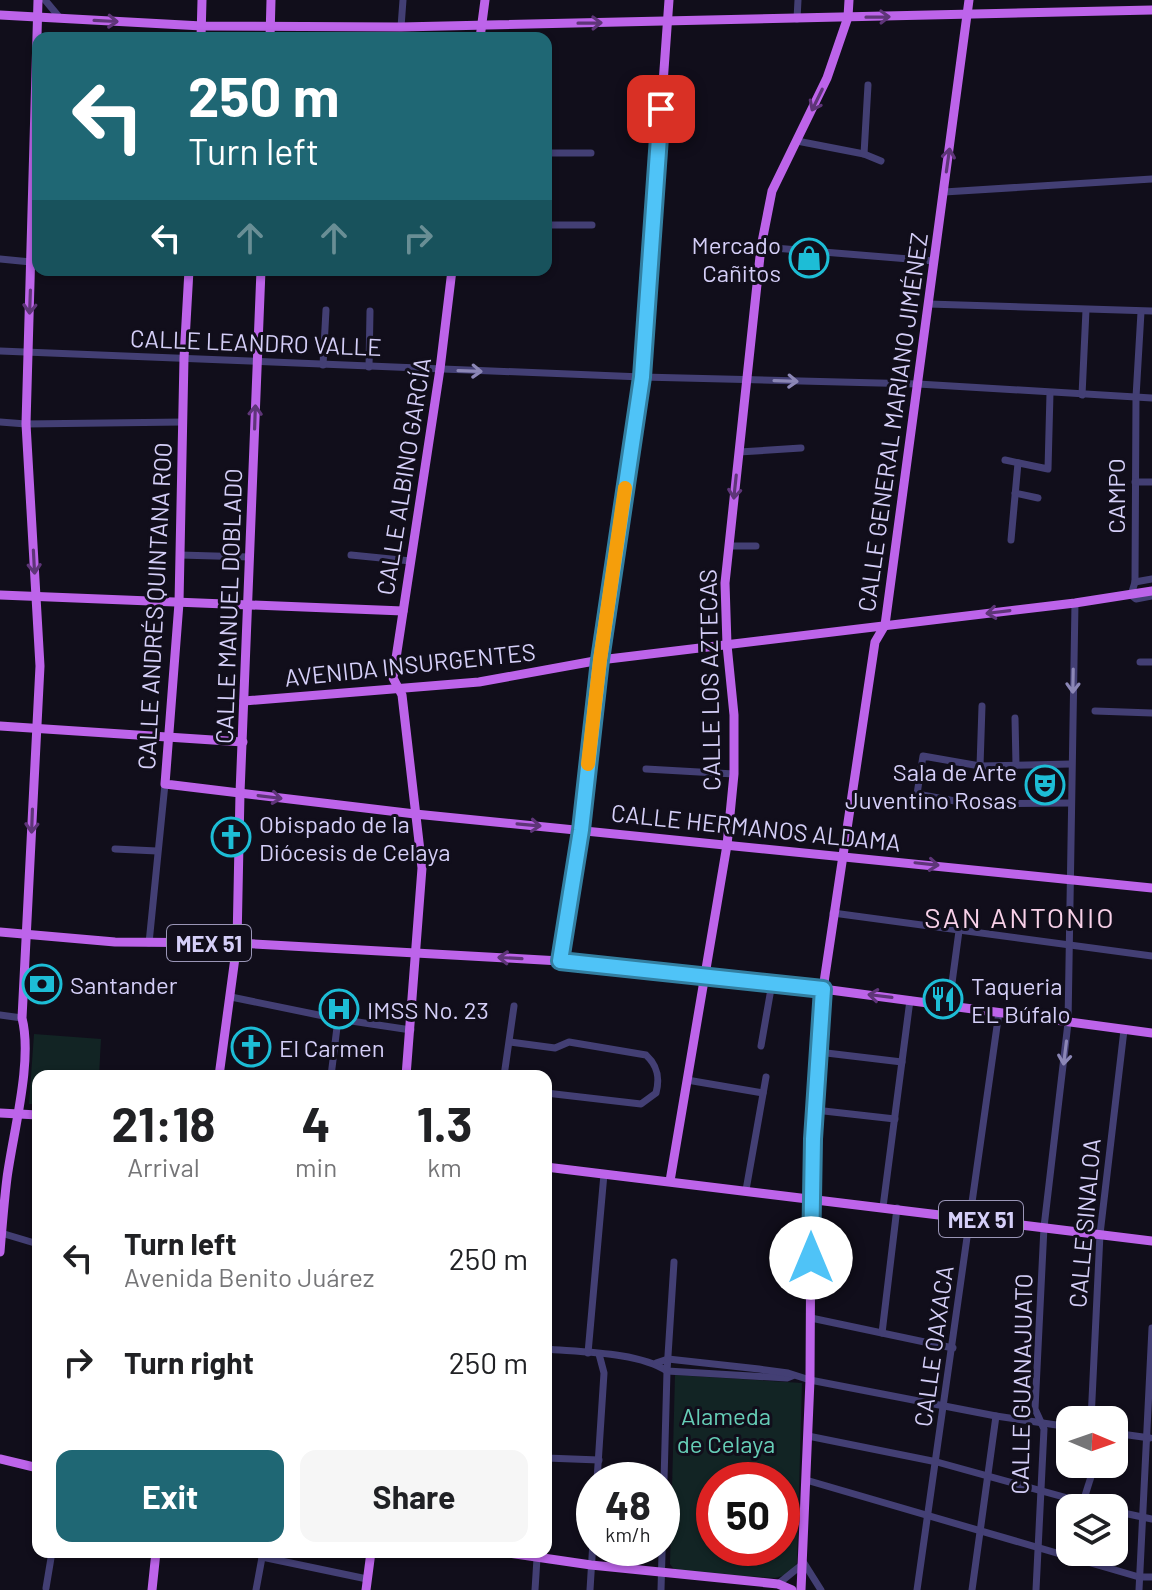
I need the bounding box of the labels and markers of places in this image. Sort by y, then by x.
pin [627,75,695,143]
place label: Mercado Cañitos [692,230,781,287]
shop icon: Mercado Cañitos [788,237,830,279]
place label: Sala de Arte Juventino Rosas [845,757,1017,814]
theatre icon: Sala de Arte Juventino Rosas [1024,764,1066,806]
place label: Obispado de la Diócesis de Celaya [259,809,451,866]
church icon: Obispado de la Diócesis de Celaya [210,816,252,858]
bank icon: Santander [21,963,63,1005]
place label: Santander [70,970,178,999]
place label: Taqueria EL Búfalo [971,971,1071,1028]
restaurant icon: Taqueria EL Búfalo [922,978,964,1020]
hospital icon: IMSS No. 23 [318,988,360,1030]
place label: IMSS No. 23 [367,995,489,1024]
church icon: El Carmen [230,1026,272,1068]
place label: El Carmen [279,1033,385,1062]

